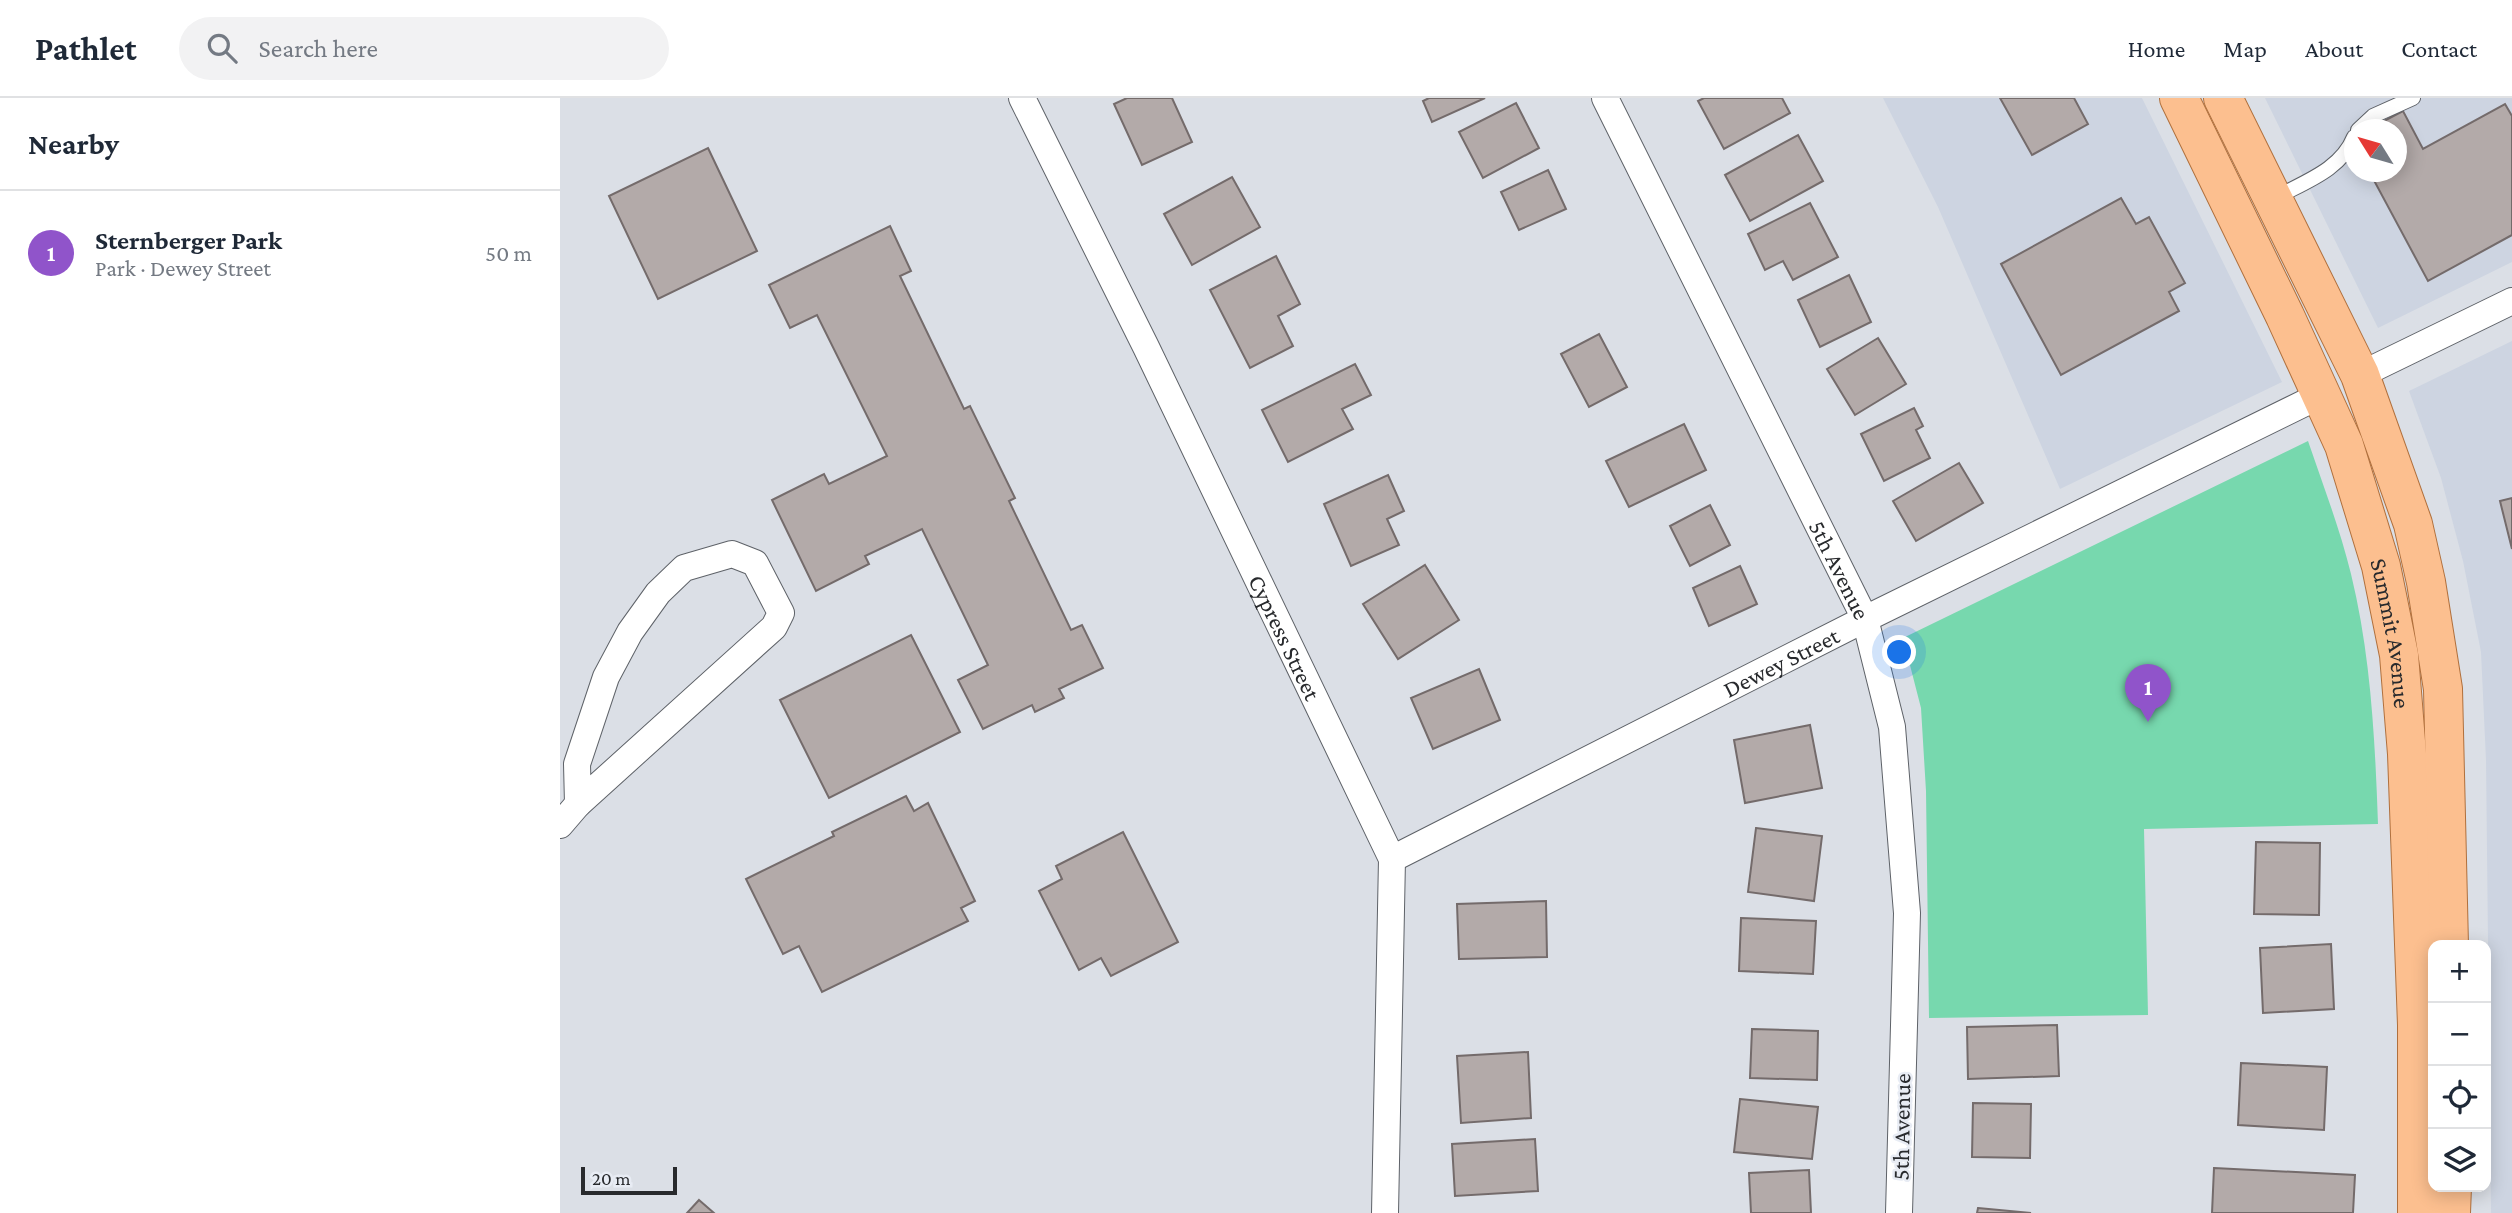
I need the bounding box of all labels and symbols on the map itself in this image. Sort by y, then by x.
north arrow [2344,119,2407,182]
street label: 5th Avenue [1804,516,1876,624]
street label: Summit Avenue [2366,555,2417,709]
street label: Cypress Street [1244,570,1327,705]
street label: Dewey Street [1718,621,1844,702]
your location [1882,635,1916,669]
pin: 1 [2125,664,2171,722]
street label: 5th Avenue [1887,1073,1915,1181]
scale bar [581,1164,677,1196]

